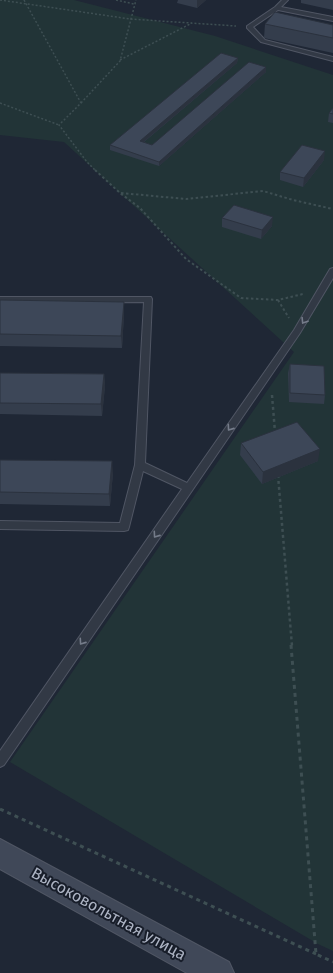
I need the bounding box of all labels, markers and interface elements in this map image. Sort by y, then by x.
one-way arrow [301,317,308,324]
one-way arrow [227,424,235,431]
one-way arrow [153,531,161,538]
one-way arrow [79,638,87,645]
street label: Высоковольтная улица [28,863,189,964]

